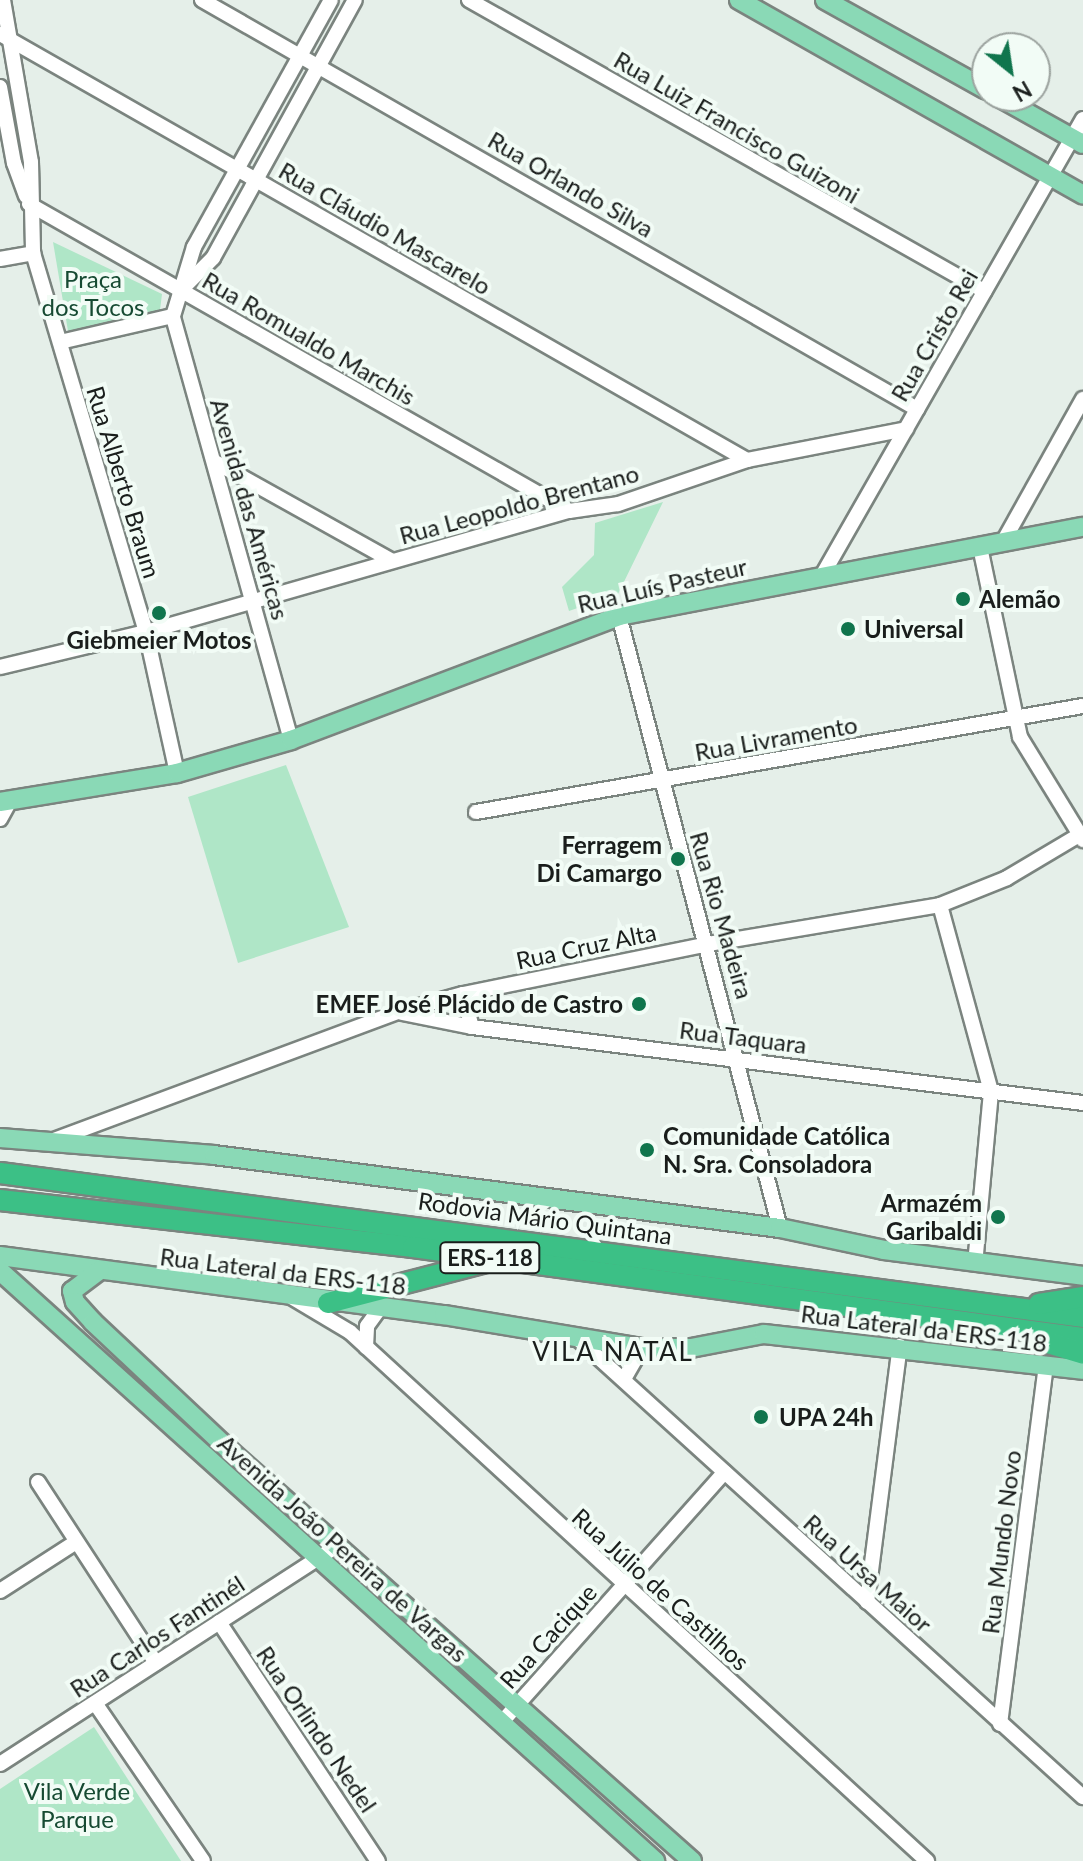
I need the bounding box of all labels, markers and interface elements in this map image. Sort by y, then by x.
north arrow [971,32,1051,112]
street label: Rua Luiz Francisco Guizoni [609,45,865,209]
text: N [1008,76,1036,107]
street label: Rua Orlando Silva [483,125,659,243]
street label: Rua Cláudio Mascarelo [274,156,496,300]
street label: Rua Cristo Rei [885,264,983,406]
park label: Praça dos Tocos [41,265,145,321]
street label: Rua Romualdo Marchis [198,265,420,411]
street label: Rua Alberto Braum [81,382,167,582]
street label: Avenida das Américas [205,395,295,623]
street label: Rua Leopoldo Brentano [396,458,642,550]
street label: Rua Luís Pasteur [574,552,750,618]
place label: Alemão [979,585,1060,613]
marker: Alemão [954,590,972,608]
marker: Giebmeier Motos [150,604,168,622]
place label: Universal [864,615,964,643]
marker: Universal [839,620,857,638]
place label: Giebmeier Motos [66,626,252,654]
street label: Rua Livramento [692,710,860,766]
street label: Rua Rio Madeira [684,828,760,1002]
place label: Ferragem Di Camargo [537,831,662,887]
marker: Ferragem Di Camargo [669,850,687,868]
street label: Rua Cruz Alta [513,917,659,975]
place label: EMEF José Plácido de Castro [314,990,623,1018]
marker: EMEF José Plácido de Castro [630,995,648,1013]
street label: Rua Taquara [677,1015,809,1059]
place label: Comunidade Católica N. Sra. Consoladora [663,1122,890,1178]
marker: Comunidade Católica N. Sra. Consoladora [638,1141,656,1159]
street label: Rodovia Mário Quintana [416,1186,674,1250]
place label: Armazém Garibaldi [880,1189,982,1245]
marker: Armazém Garibaldi [989,1208,1007,1226]
road number: ERS-118 [438,1240,542,1276]
street label: Rua Lateral da ERS-118 [158,1242,408,1300]
street label: Rua Lateral da ERS-118 [799,1299,1049,1357]
district label: VILA NATAL [532,1336,694,1368]
place label: UPA 24h [779,1403,874,1431]
marker: UPA 24h [750,1406,772,1428]
street label: Avenida João Pereira de Vargas [212,1428,474,1668]
street label: Rua Mundo Novo [975,1448,1027,1636]
street label: Rua Júlio de Castilhos [566,1502,756,1676]
street label: Rua Ursa Maior [798,1508,938,1638]
street label: Rua Carlos Fantinél [64,1569,250,1703]
street label: Rua Cacique [494,1578,602,1694]
street label: Rua Orlindo Nedel [251,1640,383,1818]
park label: Vila Verde Parque [23,1777,131,1833]

